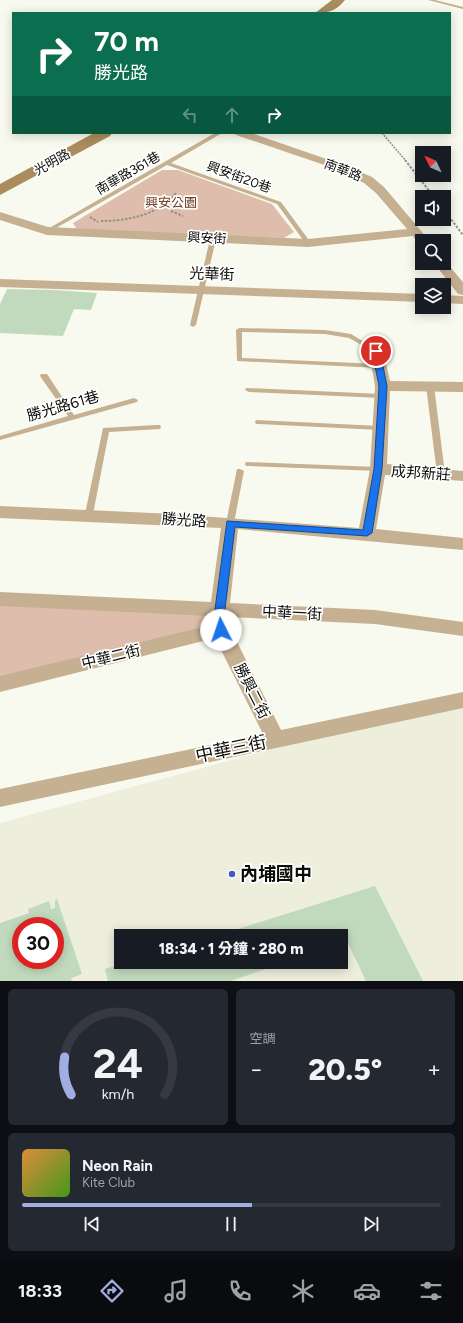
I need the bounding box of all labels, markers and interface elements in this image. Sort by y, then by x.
text: 70 m [94,24,159,58]
icon: right [28,28,80,80]
text: 勝光路 [94,62,148,84]
icon: left [179,104,201,126]
icon: ahead [221,104,243,126]
icon: right [263,104,285,126]
street label: 光明路 [31,146,73,178]
north arrow [415,146,451,182]
map controls [415,146,451,314]
street label: 南華路361巷 [93,149,163,197]
street label: 南華路 [322,156,364,184]
street label: 興安街20巷 [205,158,273,196]
button: sound [415,190,451,226]
park label: 興安公園 [145,195,197,210]
street label: 興安街 [187,229,227,247]
button: search [415,234,451,270]
street label: 光華街 [189,264,235,284]
button: layers [415,278,451,314]
pin [359,334,393,368]
icon: arrive [365,340,387,362]
street label: 勝光路61巷 [25,387,101,425]
street label: 成邦新莊 [390,462,452,484]
street label: 勝光路 [161,509,207,531]
street label: 中華一街 [262,602,322,624]
position arrow [200,609,242,651]
street label: 中華二街 [80,641,142,673]
street label: 勝興二街 [230,660,274,722]
street label: 中華三街 [193,731,269,767]
place label: 內埔國中 [240,863,312,885]
marker: 內埔國中 [227,869,237,879]
speed limit sign: 30 [12,917,64,969]
text: 18:34 · 1 分鐘 · 280 m [159,940,303,958]
text: 空調 [250,1031,276,1046]
text: 24 [93,1038,143,1088]
text: 20.5° [308,1051,382,1088]
text: − [250,1056,263,1083]
text: + [427,1056,441,1083]
text: km/h [101,1085,134,1103]
text: Neon Rain [82,1157,153,1175]
text: Kite Club [82,1175,135,1190]
icon: previous [81,1213,103,1235]
icon: pause [220,1213,242,1235]
icon: next [360,1213,382,1235]
icon: directions [98,1277,126,1305]
icon: music [162,1277,190,1305]
icon: phone [226,1277,254,1305]
icon: climate [289,1277,317,1305]
icon: car [353,1277,381,1305]
icon: filters [417,1277,445,1305]
text: 18:33 [18,1280,62,1302]

